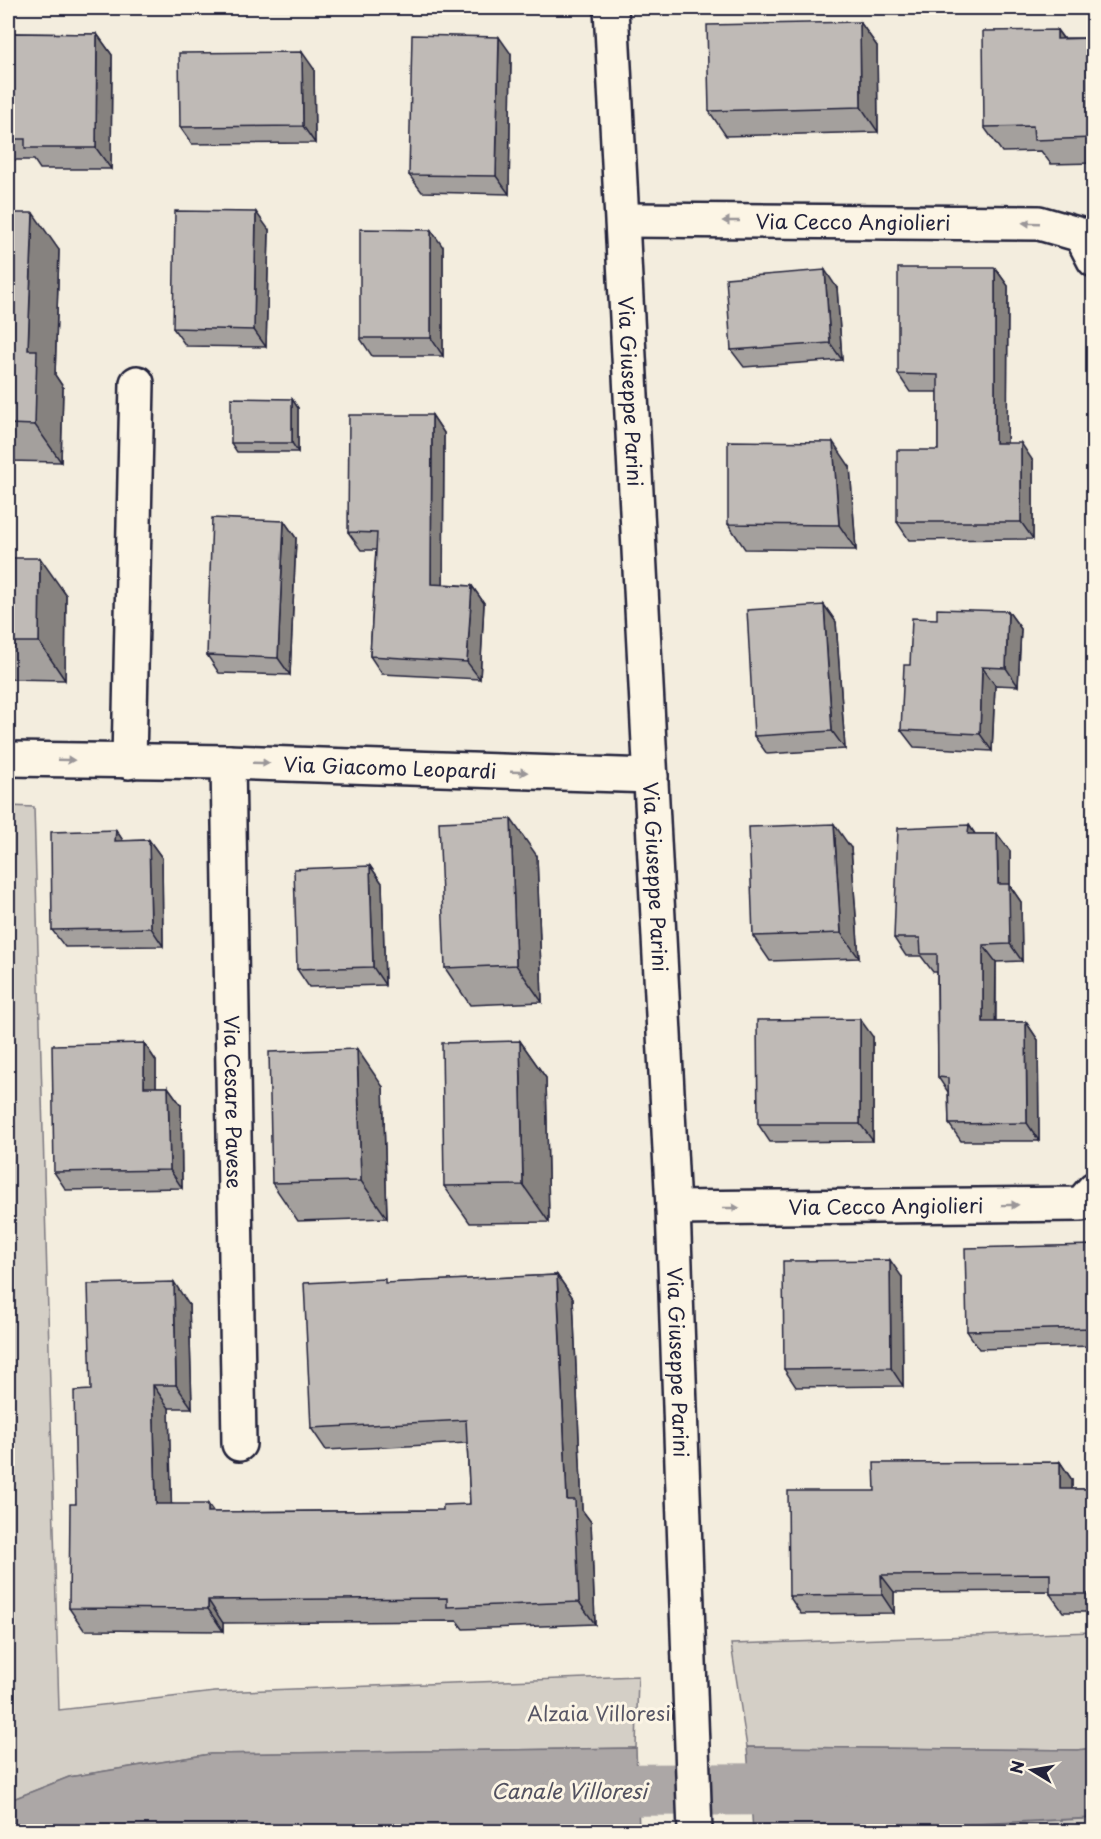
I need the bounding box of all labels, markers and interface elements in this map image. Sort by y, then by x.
street label: Via Cecco Angiolieri [755,206,951,237]
one-way arrow [721,216,740,226]
one-way arrow [1021,219,1040,228]
street label: Via Giuseppe Parini [611,296,651,487]
street label: Via Giacomo Leopardi [283,749,497,786]
one-way arrow [56,755,75,765]
one-way arrow [251,759,270,768]
one-way arrow [509,767,528,776]
street label: Via Giuseppe Parini [636,781,676,973]
street label: Via Cesare Pavese [217,1015,250,1189]
street label: Via Cecco Angiolieri [788,1190,984,1222]
one-way arrow [1001,1200,1020,1210]
one-way arrow [722,1203,741,1213]
street label: Via Giuseppe Parini [660,1267,697,1458]
park label: Alzaia Villoresi [527,1698,671,1728]
north arrow [1002,1740,1062,1800]
text: N [1003,1758,1029,1775]
water label: Canale Villoresi [491,1774,650,1806]

